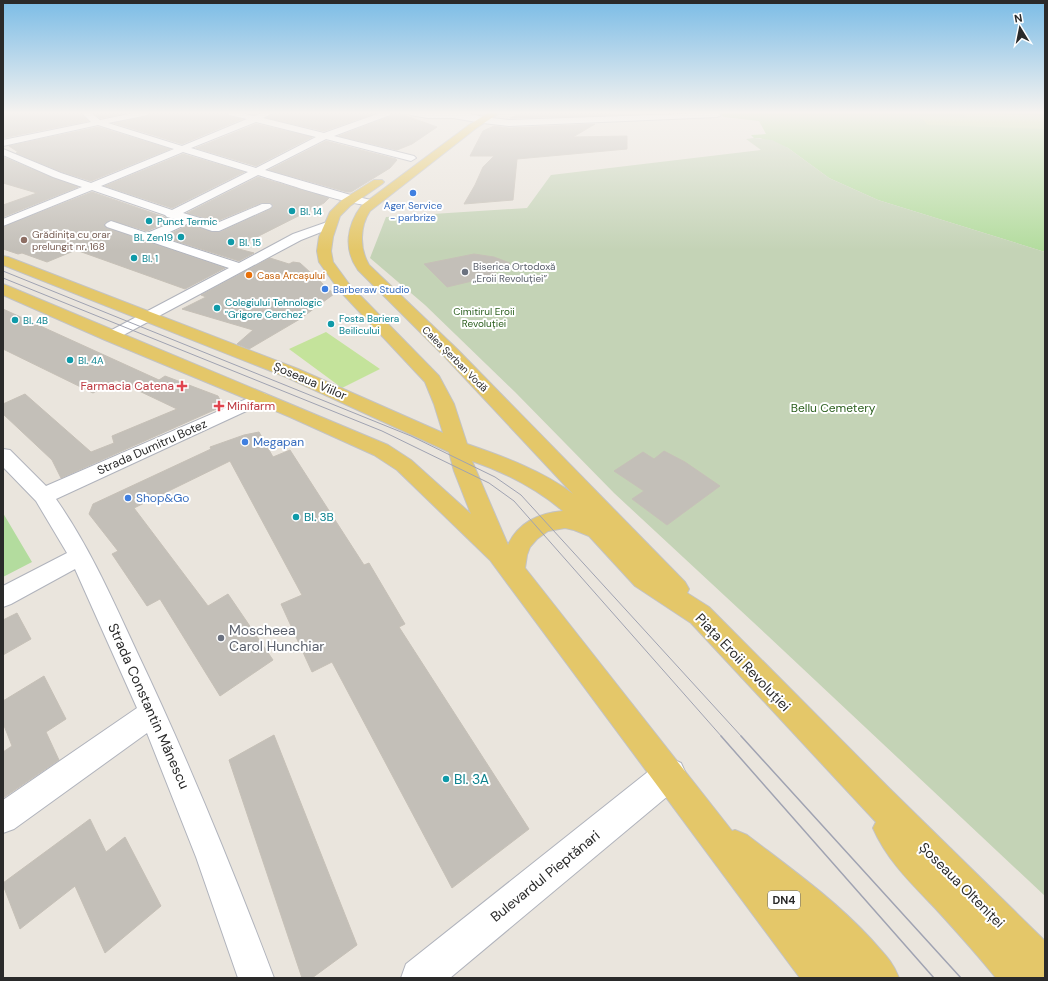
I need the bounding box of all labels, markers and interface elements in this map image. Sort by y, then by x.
north arrow [1000,8,1040,48]
text: N [1013,11,1023,26]
marker: Ager Service - parbrize [408,188,418,198]
place label: Ager Service - parbrize [384,199,442,224]
place label: Bl. 14 [300,205,322,218]
marker: Bl. 14 [287,206,297,216]
place label: Punct Termic [157,215,218,228]
marker: Punct Termic [144,216,154,226]
place label: Grădinița cu orar prelungit nr. 168 [32,228,111,253]
place label: Bl. Zen19 [134,231,173,244]
marker: Bl. Zen19 [176,232,186,242]
marker: Grădinița cu orar prelungit nr. 168 [19,235,29,245]
place label: Bl. 15 [239,236,261,249]
marker: Bl. 15 [226,237,236,247]
place label: Bl. 1 [142,252,158,265]
marker: Bl. 1 [129,253,139,263]
place label: Biserica Ortodoxă „Eroii Revoluției” [473,260,556,285]
marker: Biserica Ortodoxă „Eroii Revoluției” [460,267,470,277]
place label: Casa Arcașului [257,269,325,282]
marker: Casa Arcașului [244,270,254,280]
place label: Barberaw Studio [333,283,410,296]
marker: Barberaw Studio [320,284,330,294]
place label: Colegiului Tehnologic "Grigore Cerchez" [225,296,322,321]
marker: Colegiului Tehnologic "Grigore Cerchez" [212,303,222,313]
park label: Cimitirul Eroii Revoluției [453,305,515,330]
place label: Fosta Bariera Beilicului [339,312,399,337]
place label: Bl. 4B [23,314,48,327]
marker: Bl. 4B [10,315,20,325]
marker: Fosta Bariera Beilicului [326,319,336,329]
street label: Calea Șerban Vodă [419,323,491,395]
place label: Bl. 4A [78,354,104,367]
marker: Bl. 4A [65,355,75,365]
street label: Șoseaua Viilor [271,358,350,404]
place label: Farmacia Catena [81,378,174,394]
marker: Farmacia Catena [177,381,187,391]
place label: Minifarm [227,398,275,414]
park label: Bellu Cemetery [791,400,876,416]
marker: Minifarm [214,401,224,411]
street label: Strada Dumitru Botez [94,416,210,478]
place label: Megapan [253,434,304,450]
marker: Megapan [240,437,250,447]
place label: Shop&Go [136,490,189,506]
marker: Shop&Go [123,493,133,503]
place label: Bl. 3B [304,509,334,525]
marker: Bl. 3B [291,512,301,522]
street label: Piața Eroii Revoluției [692,609,794,715]
street label: Strada Constantin Mănescu [104,620,194,792]
place label: Moscheea Carol Hunchiar [229,621,325,655]
marker: Moscheea Carol Hunchiar [216,633,226,643]
place label: Bl. 3A [454,770,489,788]
marker: Bl. 3A [441,774,451,784]
street label: Bulevardul Pieptănari [487,826,603,926]
street label: Șoseaua Olteniței [915,838,1009,932]
road number: DN4 [768,891,800,909]

